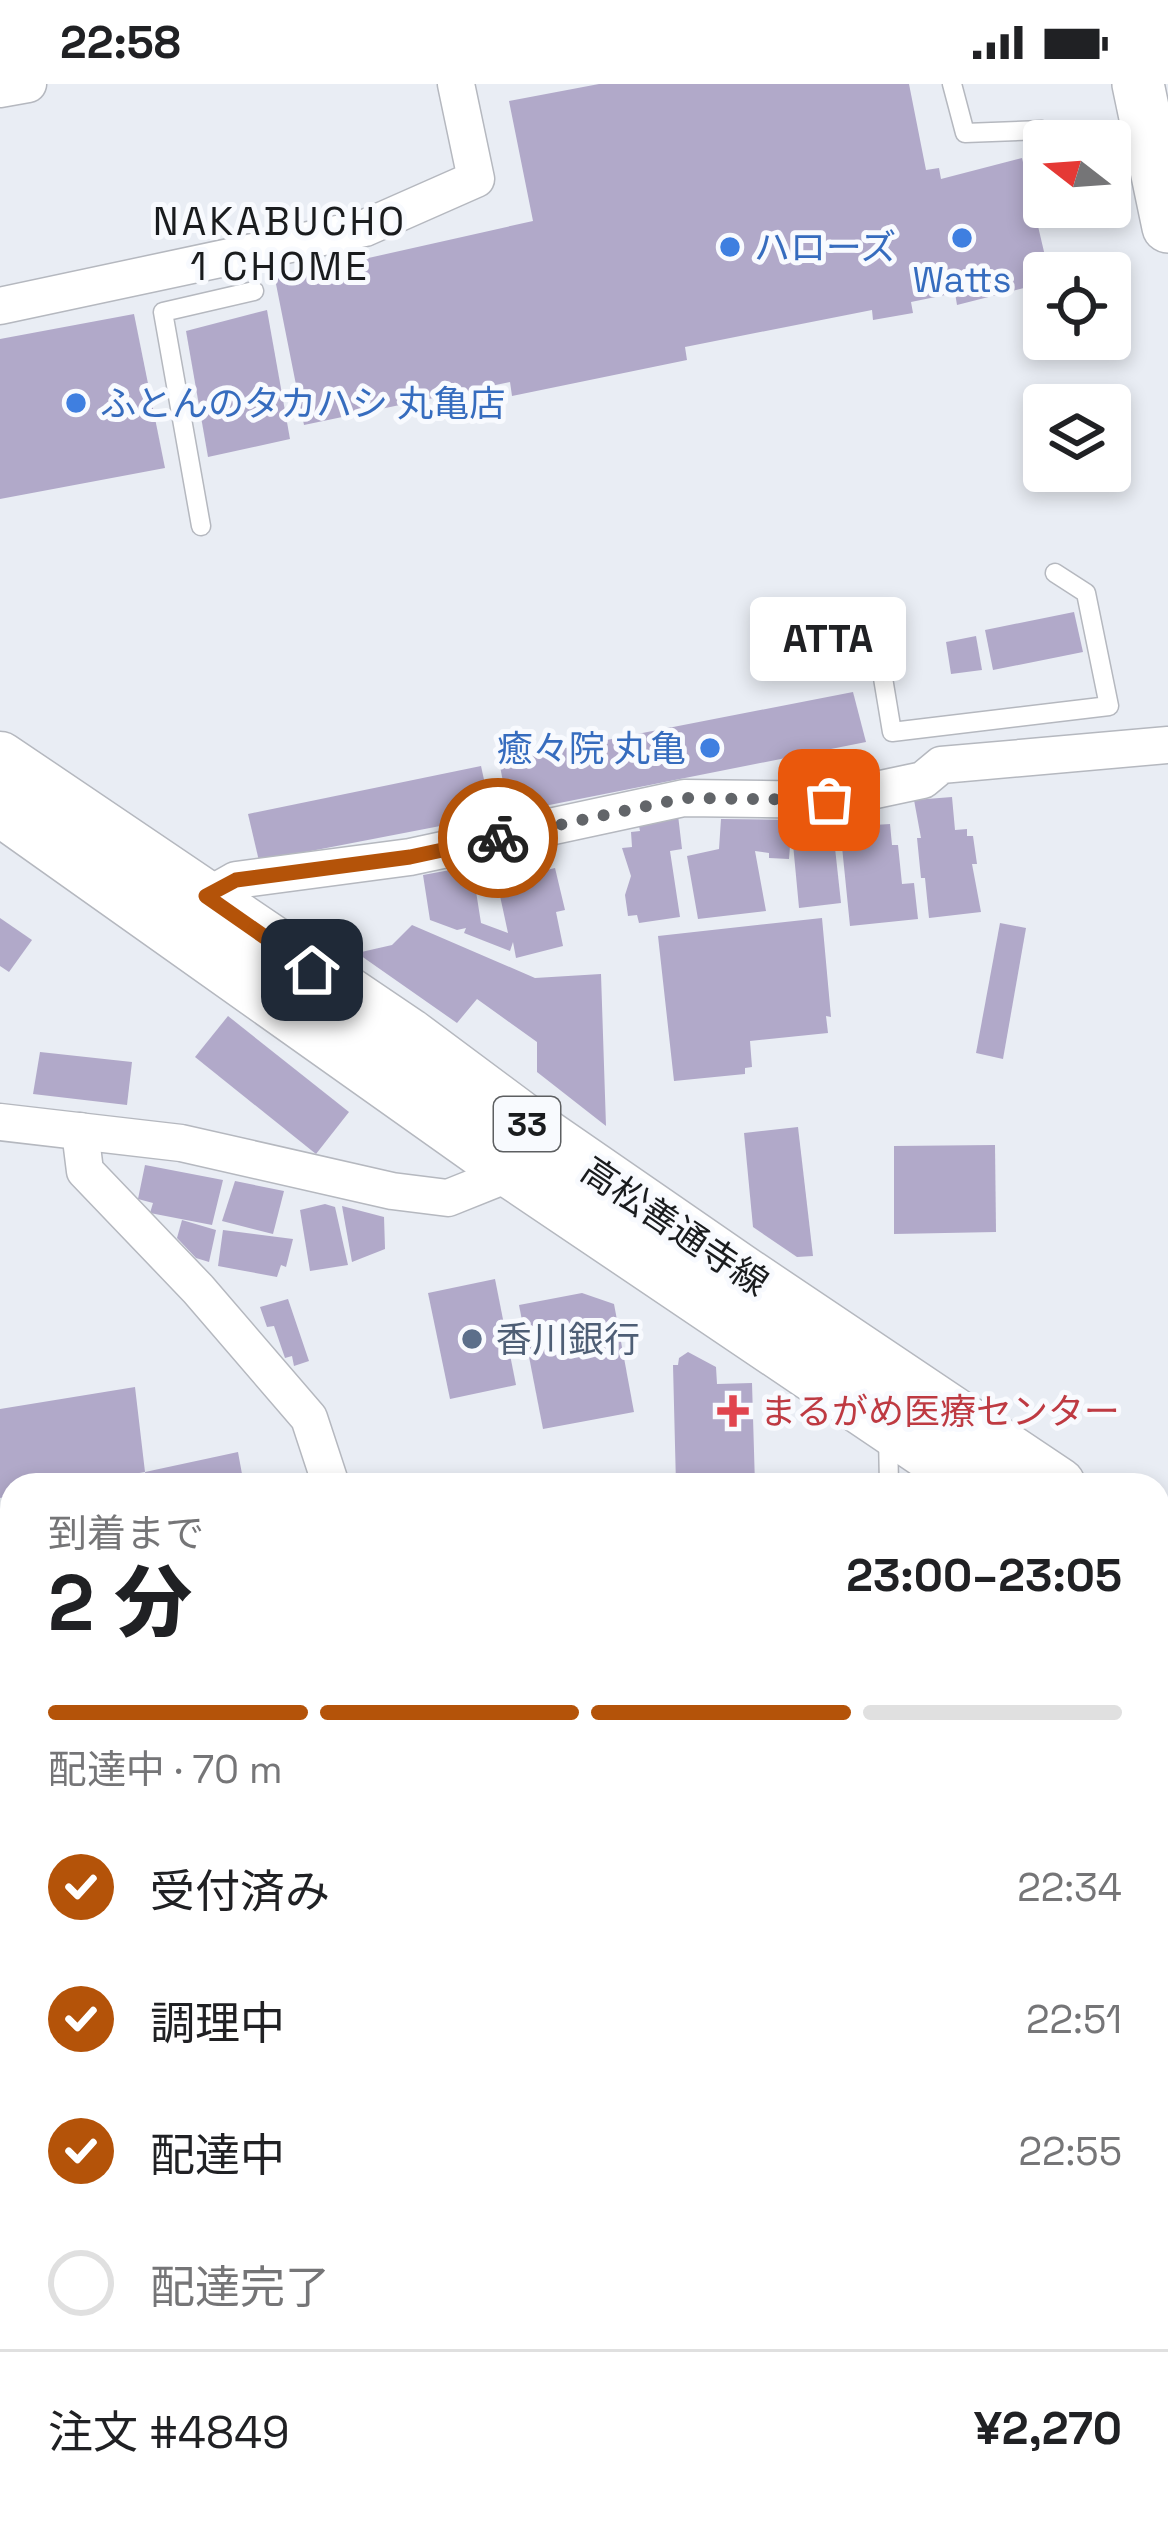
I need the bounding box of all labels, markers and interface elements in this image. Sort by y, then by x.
text: 22:58 [60,14,181,71]
north arrow [1023,120,1131,228]
map controls [1023,120,1131,492]
district label: NAKABUCHO 1 CHOME [153,197,407,291]
place label: ハローズ [754,225,896,271]
marker: Watts [949,225,975,251]
marker: ハローズ [717,234,743,260]
button: locate [1023,252,1131,360]
place label: Watts [913,257,1011,303]
place label: ふとんのタカハシ 丸亀店 [100,381,505,427]
button: layers [1023,384,1131,492]
marker: ふとんのタカハシ 丸亀店 [63,390,89,416]
callout: ATTA [751,596,907,680]
text: ATTA [783,614,873,663]
place label: 癒々院 丸亀 [497,726,686,772]
marker: 癒々院 丸亀 [697,735,723,761]
pin [778,749,880,851]
icon: bag [796,767,862,833]
courier [438,778,558,898]
icon: bike [465,805,531,871]
pin [261,919,363,1021]
icon: home [279,937,345,1003]
road number: 33 [494,1097,560,1151]
street label: 高松善通寺線 [572,1147,777,1306]
place label: 香川銀行 [496,1317,640,1363]
marker: 香川銀行 [459,1326,485,1352]
place label: まるがめ医療センター [760,1389,1120,1435]
marker: まるがめ医療センター [717,1395,749,1427]
text: 到着まで [48,1509,204,1558]
text: 23:00–23:05 [846,1547,1122,1604]
text: 2 分 [48,1553,192,1653]
text: 配達中 · 70 m [48,1745,283,1794]
icon: check [48,1854,114,1920]
text: 受付済み [150,1863,330,1920]
text: 22:34 [1017,1863,1122,1912]
icon: check [48,1986,114,2052]
text: 調理中 [150,1995,285,2052]
text: 22:51 [1026,1995,1122,2044]
icon: check [48,2118,114,2184]
text: 配達中 [150,2127,285,2184]
text: 22:55 [1018,2127,1122,2176]
text: 配達完了 [150,2259,330,2316]
text: ¥2,270 [974,2400,1122,2457]
text: 注文 #4849 [48,2404,290,2461]

